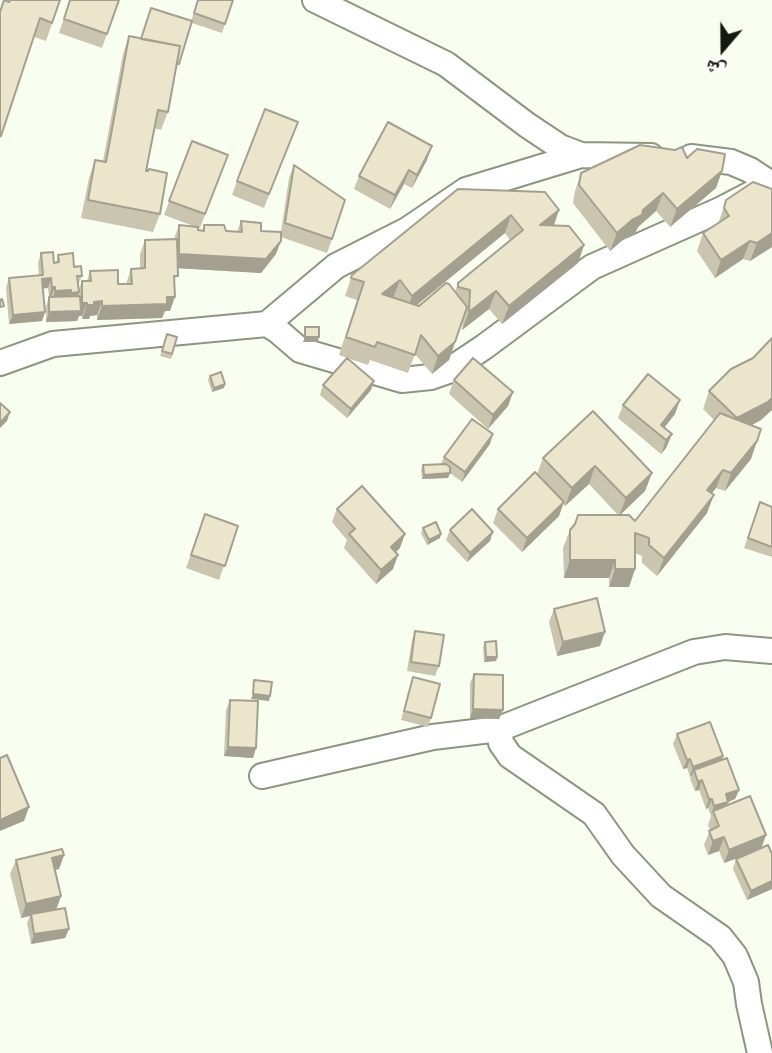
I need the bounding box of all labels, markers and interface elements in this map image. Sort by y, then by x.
north arrow [688,14,758,84]
text: ش [702,53,730,85]

